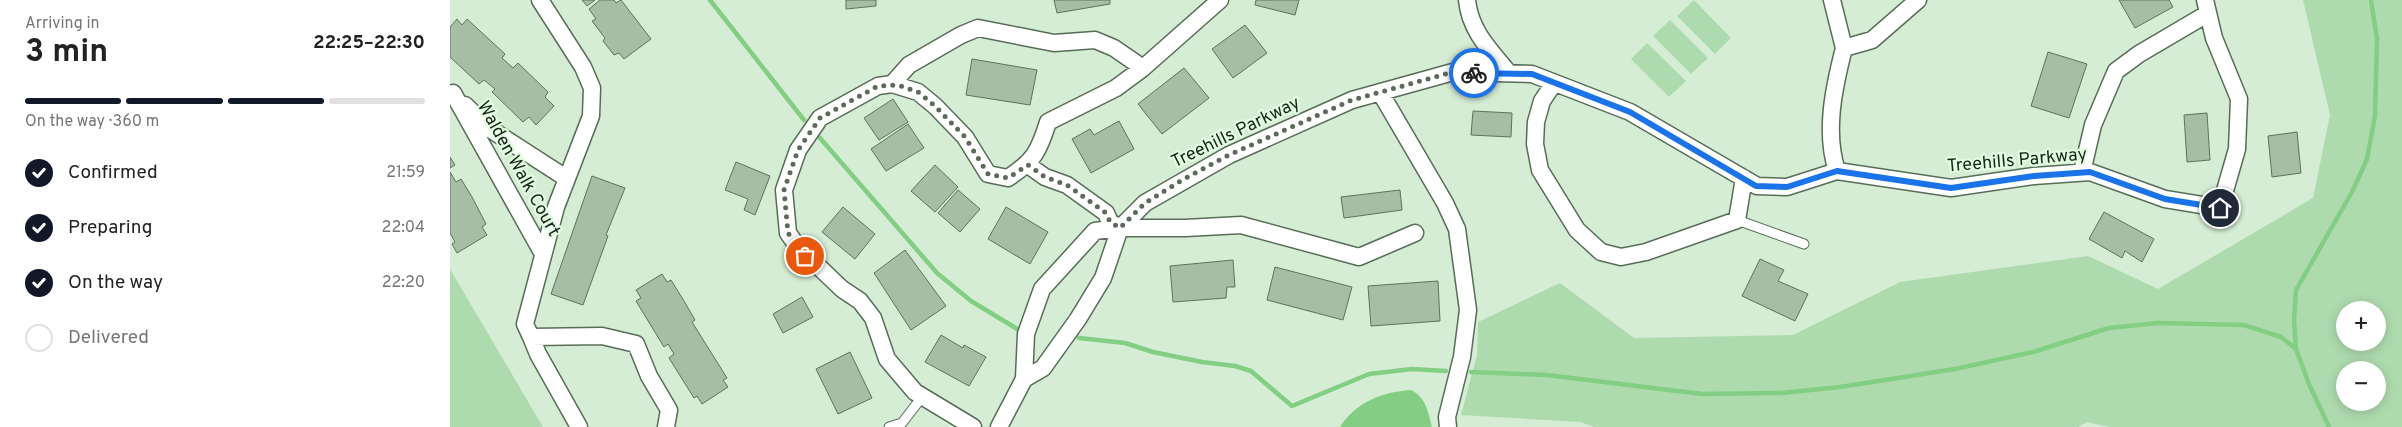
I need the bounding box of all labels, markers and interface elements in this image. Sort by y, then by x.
text: Arriving in [25,14,100,34]
text: 22:25–22:30 [313,31,425,55]
text: 3 min [25,33,108,73]
courier [1449,48,1499,98]
icon: bike [1460,59,1488,87]
street label: Treehills Parkway [1168,92,1304,174]
street label: Walden Walk Court [471,97,565,241]
text: On the way · 360 m [25,112,159,132]
street label: Treehills Parkway [1946,143,2088,179]
icon: check [25,159,53,187]
text: Confirmed [68,161,158,185]
text: 21:59 [386,163,425,183]
pin [2199,187,2241,229]
icon: home [2206,194,2234,222]
icon: check [25,214,53,242]
text: Preparing [68,216,152,240]
text: 22:04 [382,218,425,238]
pin [784,235,826,277]
icon: bag [791,242,819,270]
icon: check [25,269,53,297]
text: On the way [68,271,163,295]
text: 22:20 [382,273,425,293]
map controls [2336,301,2386,411]
button: + [2336,301,2386,351]
text: Delivered [68,326,149,350]
button: − [2336,361,2386,411]

